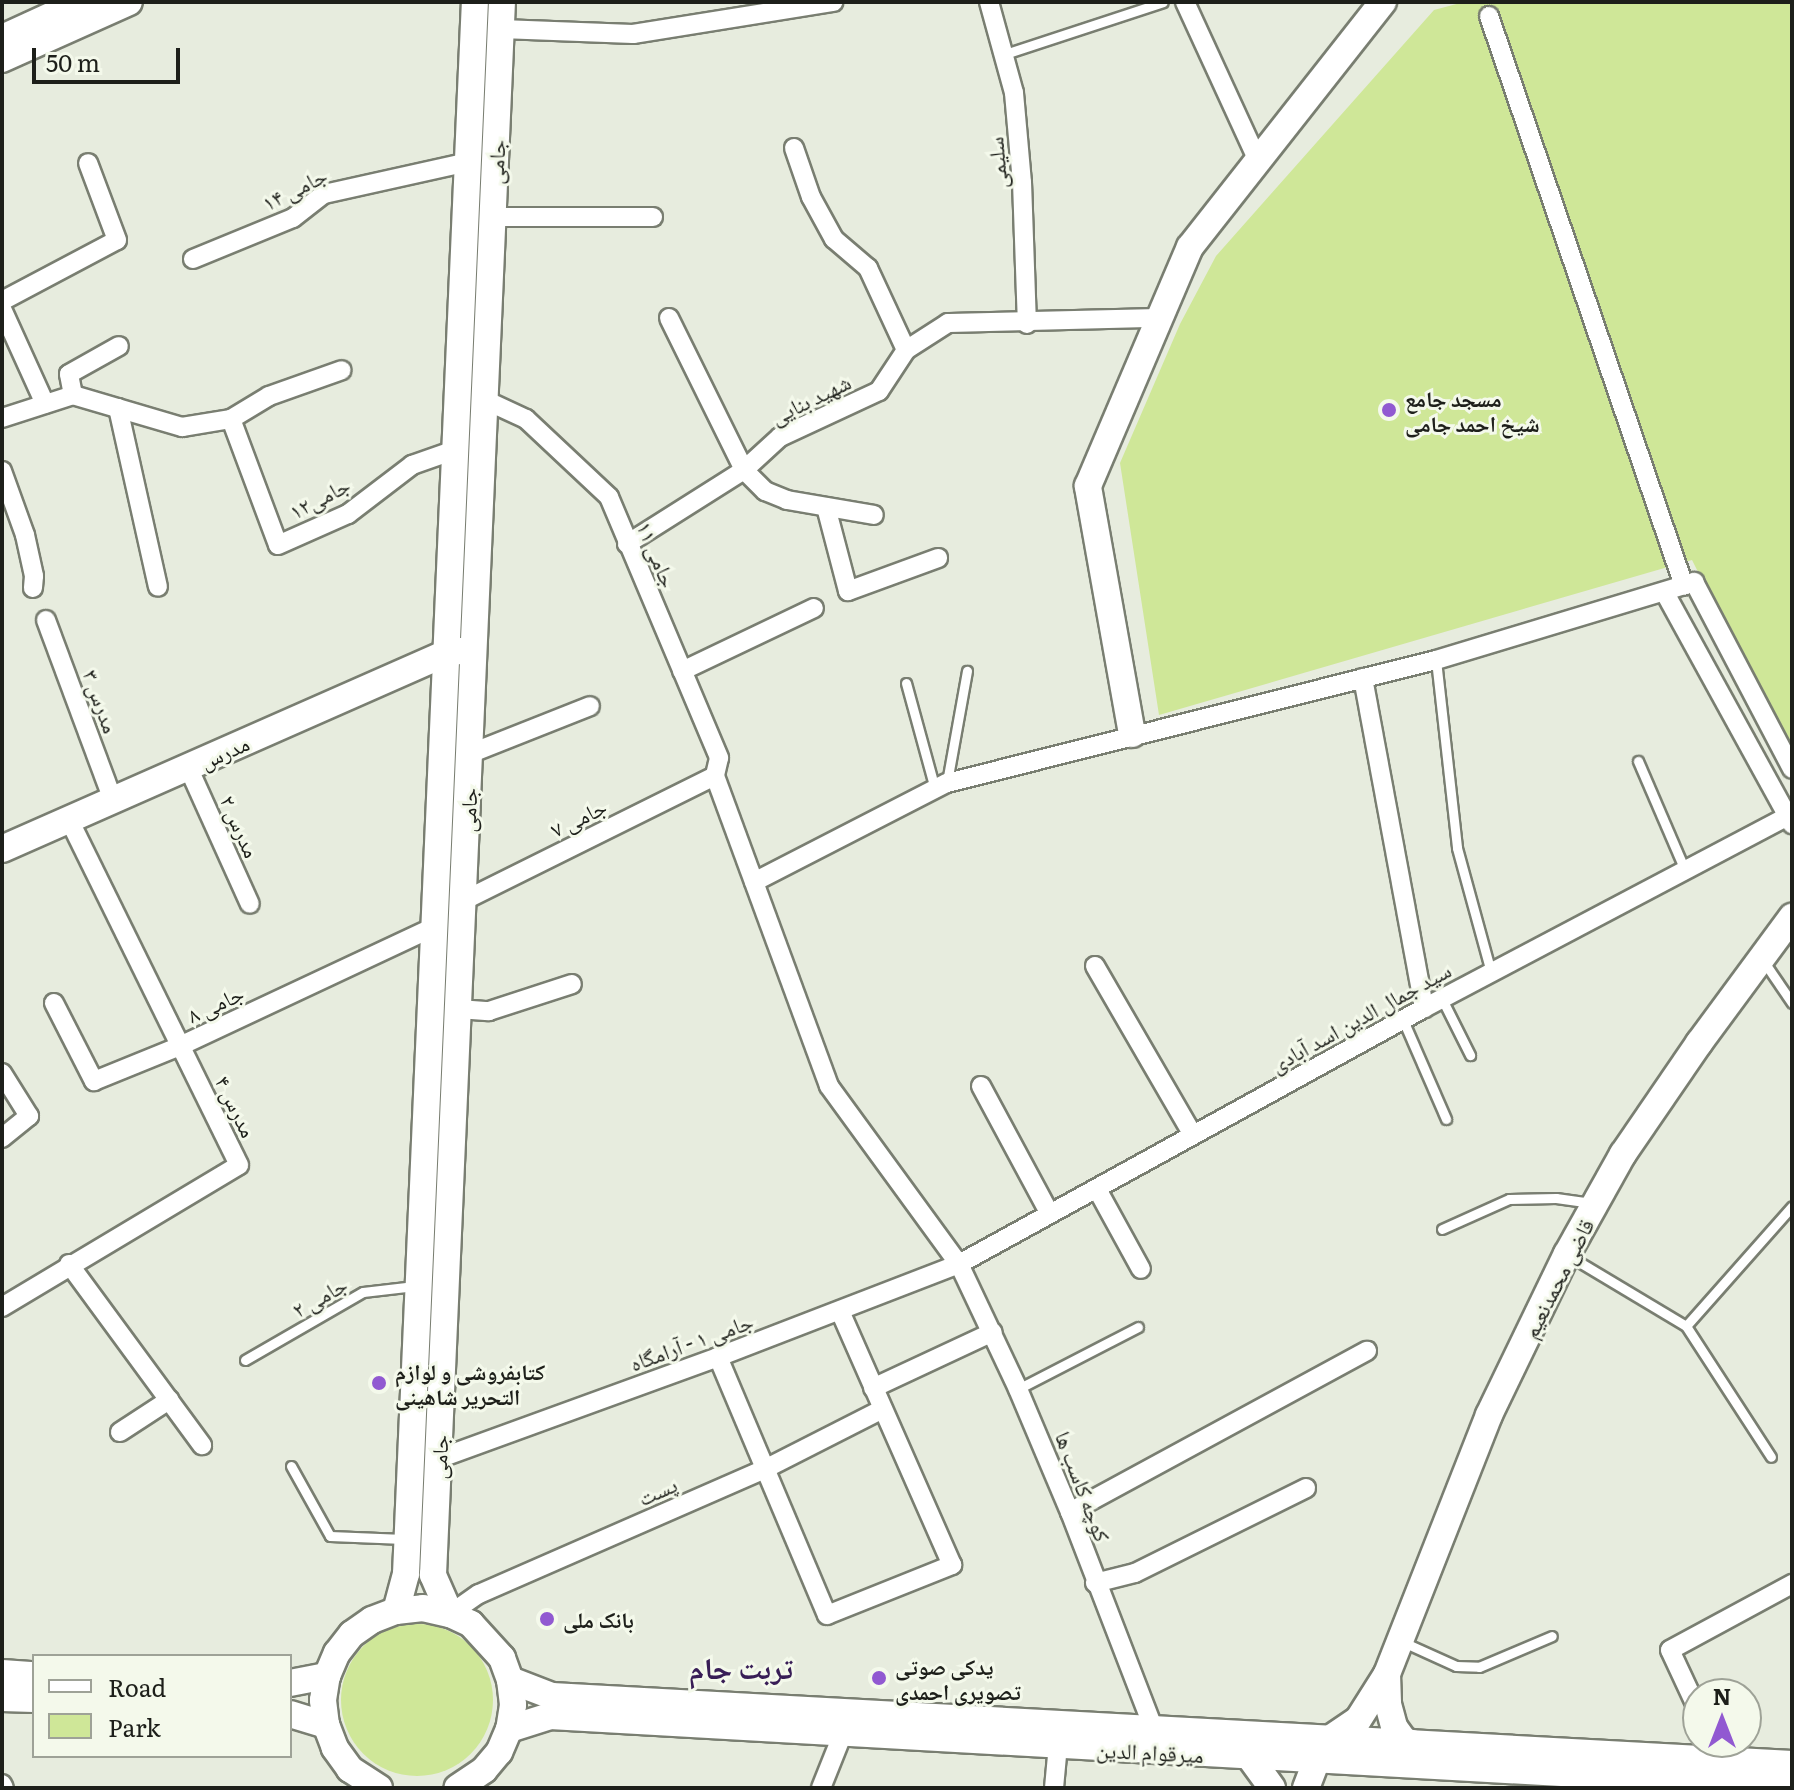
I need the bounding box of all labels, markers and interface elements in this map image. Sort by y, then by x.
scale bar [36,32,184,82]
text: 50 m [46,44,100,79]
street label: سلیمی [981,136,1011,190]
street label: جامی [481,139,509,185]
street label: جامی ۱۴ [257,161,331,215]
street label: شهید بنایی [765,367,855,429]
place label: مسجد جامع شیخ احمد جامی [1405,384,1540,436]
marker: مسجد جامع شیخ احمد جامی [1380,401,1398,419]
street label: جامی۱۲ [284,470,354,524]
street label: جامی ۱۱ [632,517,684,591]
street label: مدرس ۳ [78,666,126,736]
street label: مدرس [195,729,253,773]
street label: جامی [453,787,481,833]
street label: مدرس ۲ [216,791,266,861]
street label: جامی ۷ [546,792,610,842]
street label: سید جمال الدین اسد آبادی [1265,955,1455,1077]
street label: جامی ۸ [183,979,247,1027]
street label: مدرس ۴ [211,1071,263,1141]
street label: قاضی محمدنعیم [1516,1214,1598,1342]
street label: جامی ۲ [287,1270,351,1322]
street label: جامی ۱ - آرامگاه [626,1307,756,1375]
place label: کتابفروشی و لوازم التحریر شاهینی [395,1357,545,1408]
marker: کتابفروشی و لوازم التحریر شاهینی [370,1374,388,1392]
street label: کوچه کاسب ها [1051,1427,1117,1545]
street label: جامی [424,1434,452,1480]
street label: پست [633,1470,681,1510]
place label: بانک ملی [563,1606,634,1632]
marker: بانک ملی [538,1610,556,1628]
district label: تربت جام [689,1648,793,1684]
place label: یدکی صوتی تصویری احمدی [895,1652,1021,1704]
legend [32,1654,292,1758]
text: Road [108,1669,166,1704]
marker: یدکی صوتی تصویری احمدی [870,1669,888,1687]
north arrow [1682,1678,1762,1758]
text: N [1713,1679,1731,1712]
text: Park [108,1709,161,1744]
street label: میرقوام الدین [1096,1735,1204,1767]

